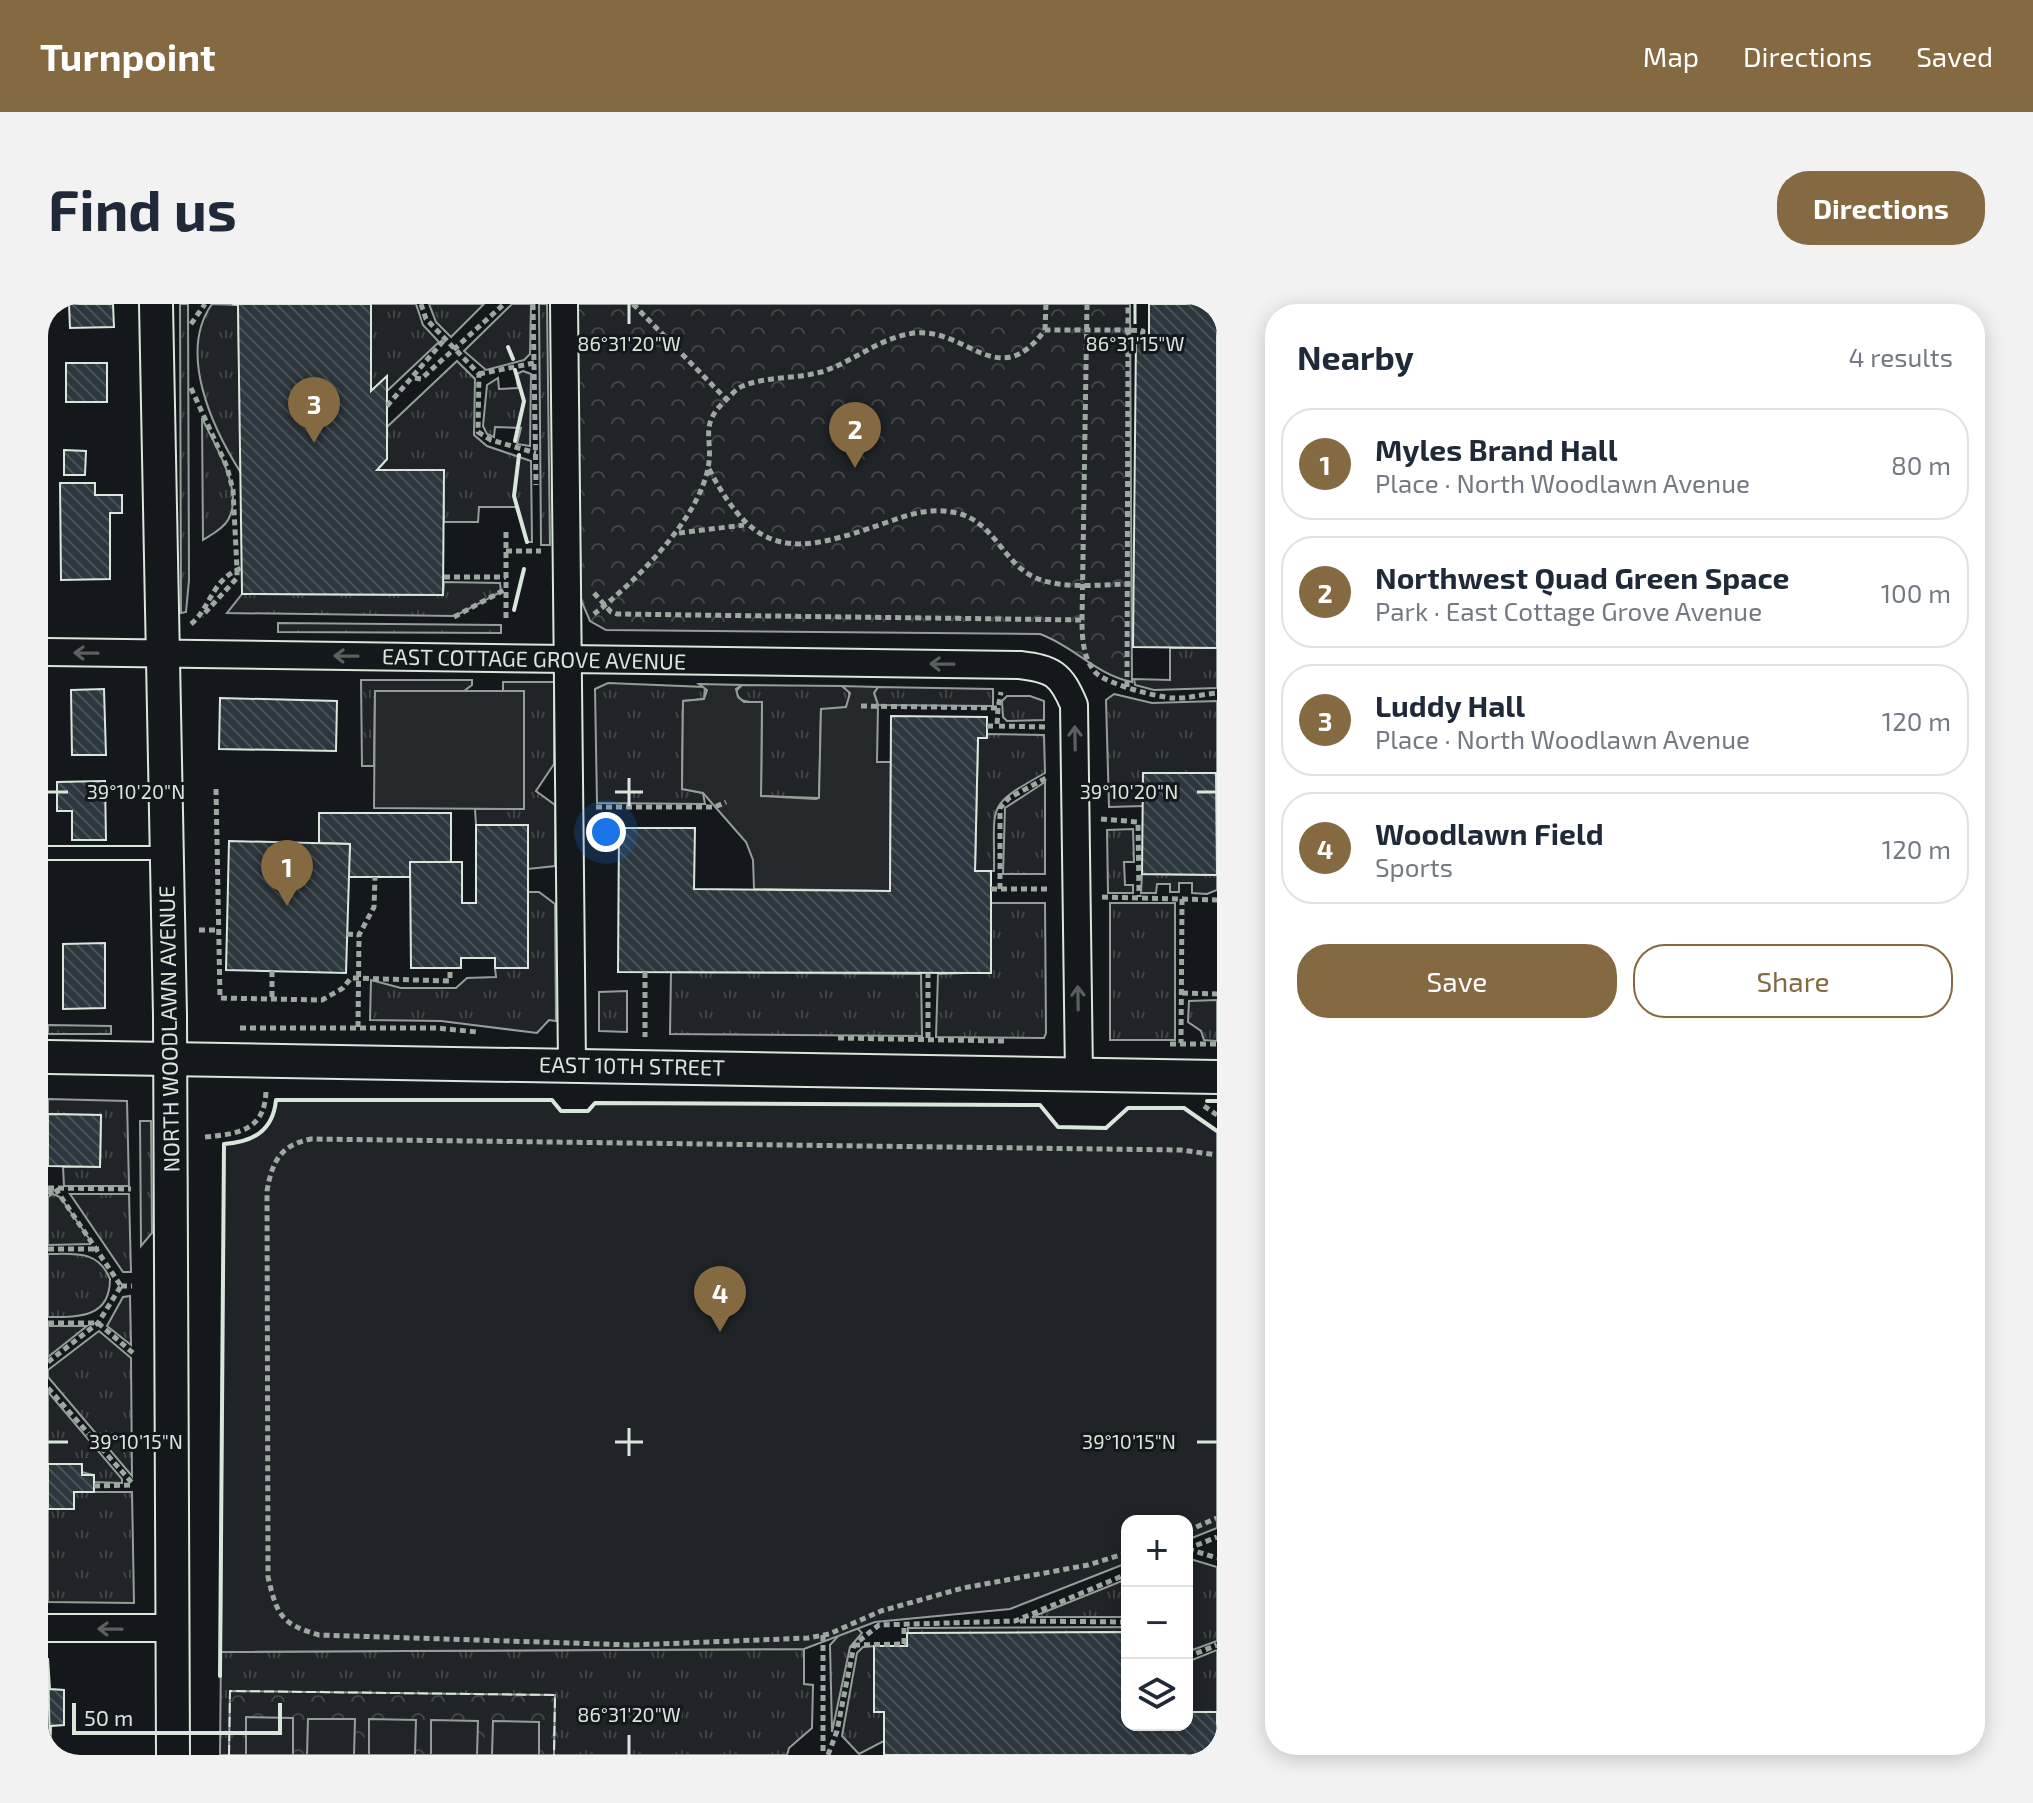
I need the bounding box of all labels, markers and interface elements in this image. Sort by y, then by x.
text: Turnpoint [40,33,216,79]
text: Map [1643,39,1699,73]
text: Directions [1743,39,1872,73]
text: Saved [1916,39,1993,73]
button: Directions [1777,171,1985,245]
text: Find us [48,175,237,242]
text: 86°31'20"W [577,331,681,355]
text: 86°31'15"W [1086,331,1184,355]
text: Nearby [1297,336,1414,377]
text: 4 results [1848,341,1953,372]
pin: 3 [288,377,340,443]
pin: 2 [829,402,881,468]
text: Myles Brand Hall [1375,431,1618,467]
text: 1 [1319,449,1331,480]
text: 80 m [1891,449,1951,480]
text: Place · North Woodlawn Avenue [1375,467,1750,498]
text: Northwest Quad Green Space [1375,559,1789,595]
text: 2 [1317,577,1333,608]
text: 100 m [1881,577,1951,608]
text: Park · East Cottage Grove Avenue [1375,595,1762,626]
street label: EAST COTTAGE GROVE AVENUE [382,642,686,674]
one-way arrow [73,645,100,660]
one-way arrow [333,648,360,664]
one-way arrow [929,656,956,672]
text: Luddy Hall [1375,687,1525,723]
text: 3 [1318,705,1332,736]
text: 120 m [1882,705,1951,736]
text: Place · North Woodlawn Avenue [1375,723,1750,754]
one-way arrow [1067,725,1082,752]
text: 39°10'20"N [87,779,185,803]
text: 39°10'20"N [1080,779,1178,803]
your location [586,812,626,852]
text: Woodlawn Field [1375,815,1604,851]
text: 4 [1317,833,1333,864]
text: 120 m [1882,833,1951,864]
pin: 1 [261,840,313,906]
text: Sports [1375,851,1453,882]
street label: NORTH WOODLAWN AVENUE [152,885,184,1173]
button: Save [1297,944,1617,1018]
button: Share [1633,944,1953,1018]
one-way arrow [1070,985,1086,1012]
street label: EAST 10TH STREET [539,1050,725,1080]
pin: 4 [694,1266,746,1332]
text: 39°10'15"N [89,1429,183,1453]
text: 39°10'15"N [1082,1429,1176,1453]
map controls [1121,1515,1193,1731]
button: + [1121,1515,1193,1587]
button: − [1121,1587,1193,1659]
one-way arrow [97,1621,124,1637]
button: layers [1121,1659,1193,1731]
scale bar [72,1699,282,1735]
text: 86°31'20"W [577,1702,681,1726]
text: 50 m [84,1704,133,1730]

